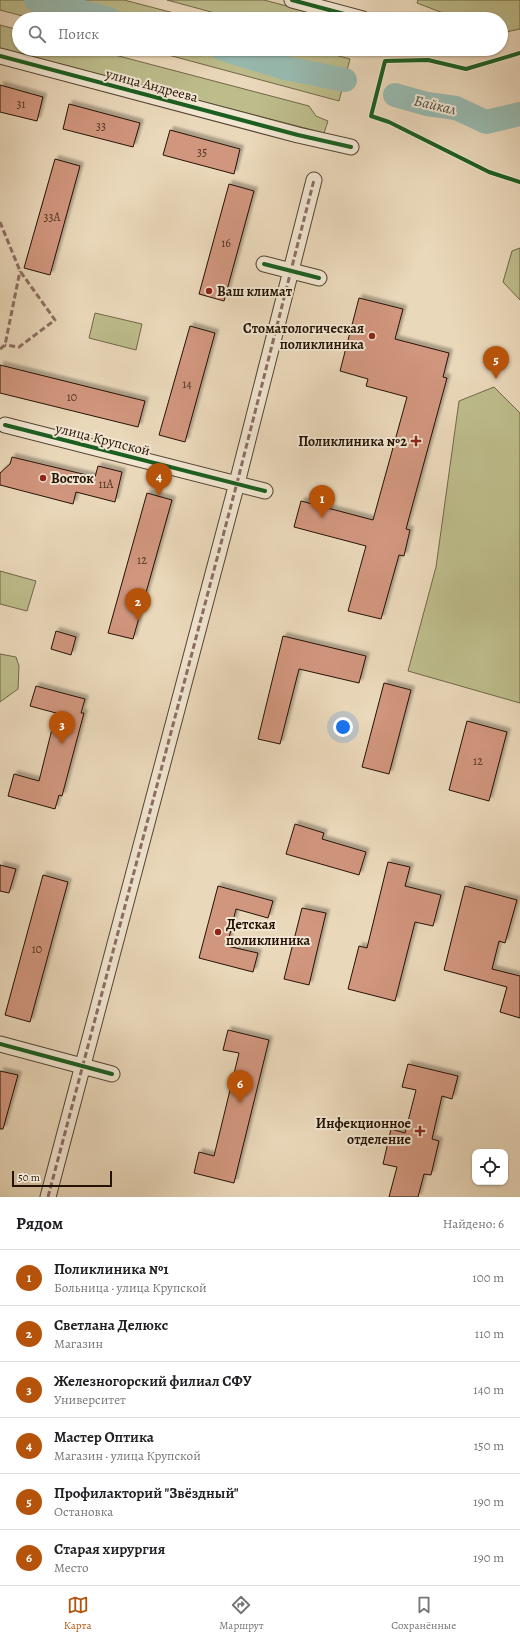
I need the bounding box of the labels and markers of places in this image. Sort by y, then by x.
place label: Ваш климат [217,282,293,301]
marker: Ваш климат [204,286,214,296]
place label: Стоматологическая поликлиника [243,319,364,354]
marker: Стоматологическая поликлиника [367,331,377,341]
pin: 5 [483,346,509,379]
place label: Поликлиника №2 [298,432,407,451]
marker: Поликлиника №2 [410,435,422,447]
pin: 4 [146,463,172,496]
place label: Восток [51,469,94,488]
marker: Восток [38,473,48,483]
pin: 1 [309,485,335,518]
pin: 2 [125,588,151,621]
pin: 3 [49,711,75,744]
place label: Детская поликлиника [226,915,311,950]
marker: Детская поликлиника [213,927,223,937]
pin: 6 [227,1070,253,1103]
place label: Инфекционное отделение [316,1114,412,1149]
marker: Инфекционное отделение [414,1125,426,1137]

